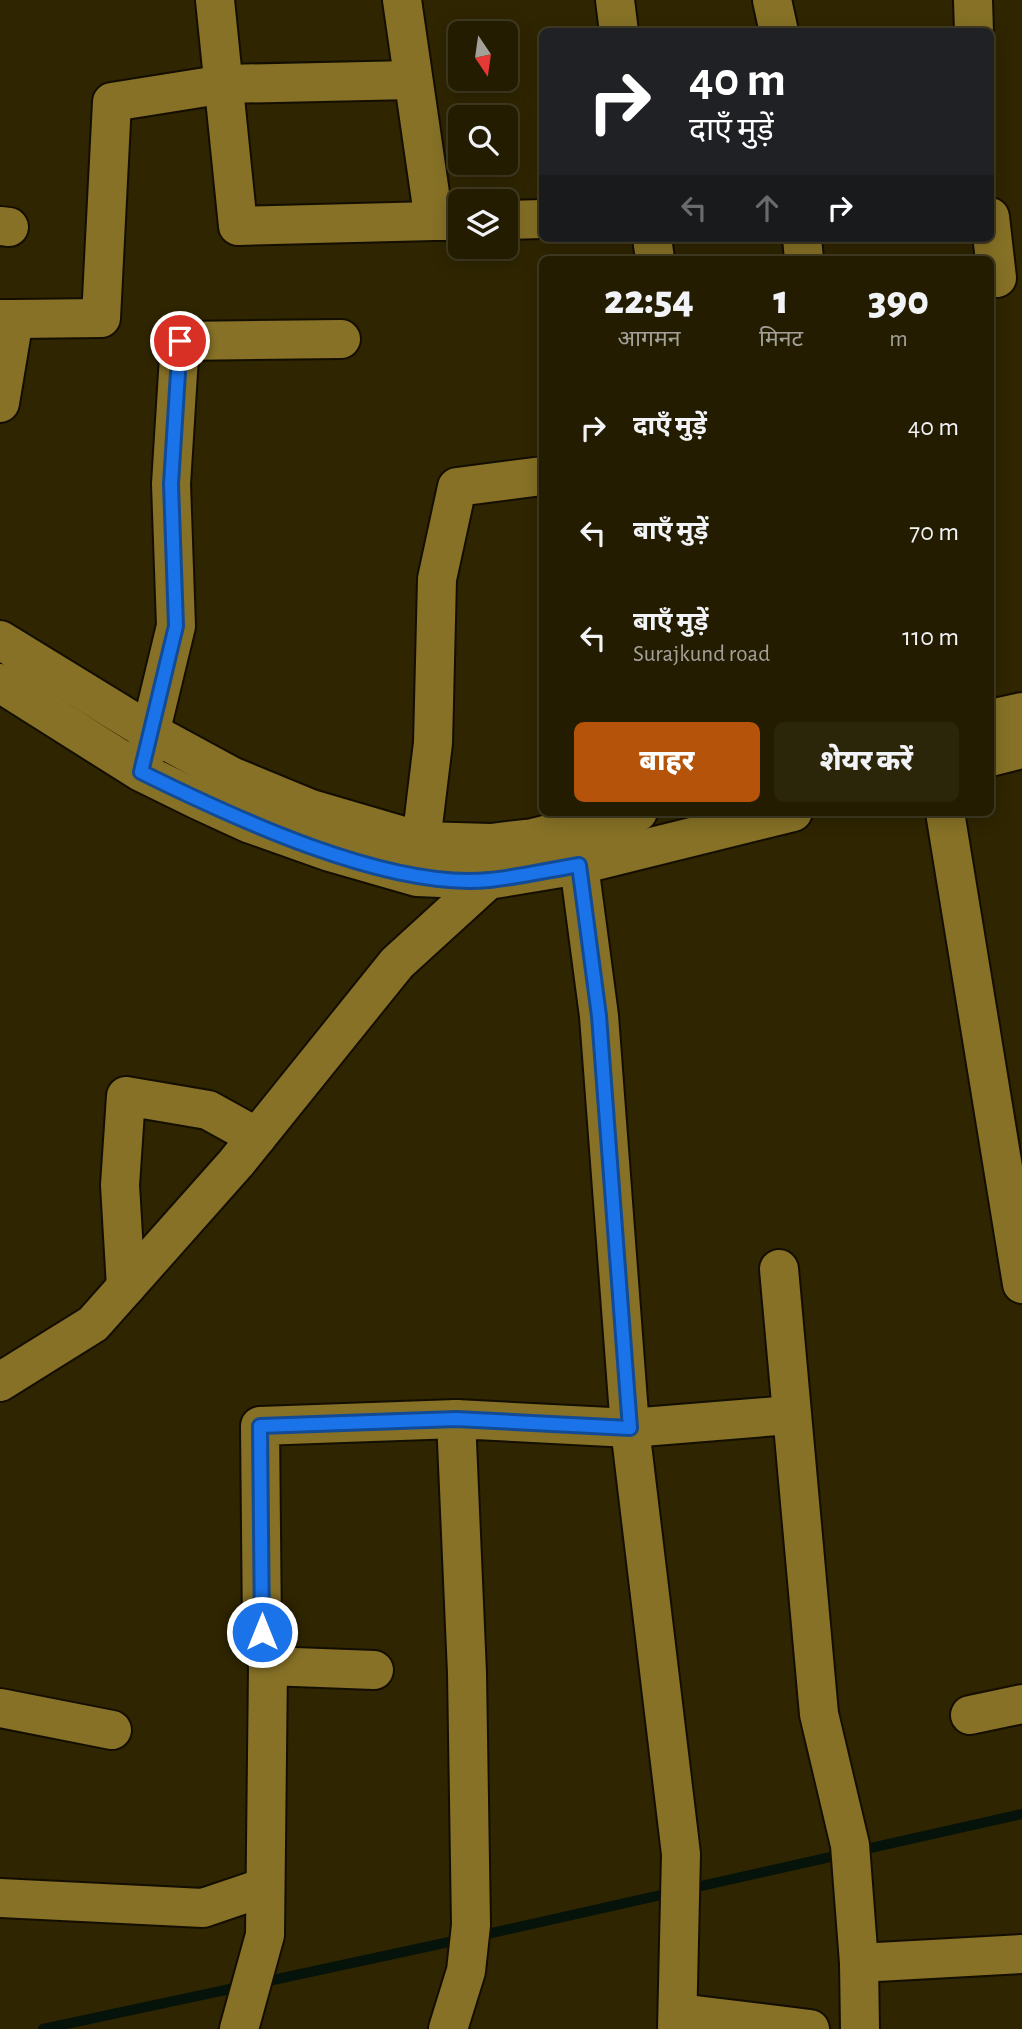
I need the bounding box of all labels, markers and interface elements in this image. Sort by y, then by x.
north arrow [448,21,518,91]
map controls [448,21,518,259]
icon: right [574,56,665,147]
text: 40 m [689,56,786,105]
button: search [448,105,518,175]
text: दाएँ मुड़ें [689,114,774,146]
button: layers [448,189,518,259]
icon: left [675,189,713,227]
icon: ahead [748,189,786,227]
icon: right [821,189,859,227]
text: 22:54 [604,279,694,321]
text: 1 [773,279,789,321]
text: 390 [868,280,929,322]
pin [150,311,210,371]
icon: arrive [161,322,199,360]
text: आगमन [617,328,680,351]
text: मिनट [759,328,803,351]
text: m [889,328,908,351]
icon: right [574,409,612,447]
text: दाएँ मुड़ें [633,413,707,439]
text: 40 m [908,414,959,440]
icon: left [574,514,612,552]
text: बाएँ मुड़ें [633,518,708,544]
text: 70 m [909,519,959,545]
text: बाएँ मुड़ें [633,609,708,635]
icon: left [574,619,612,657]
text: 110 m [902,624,959,650]
text: Surajkund road [633,643,770,666]
button: बाहर [574,722,760,802]
button: शेयर करें [774,722,959,802]
position arrow [225,1595,299,1669]

